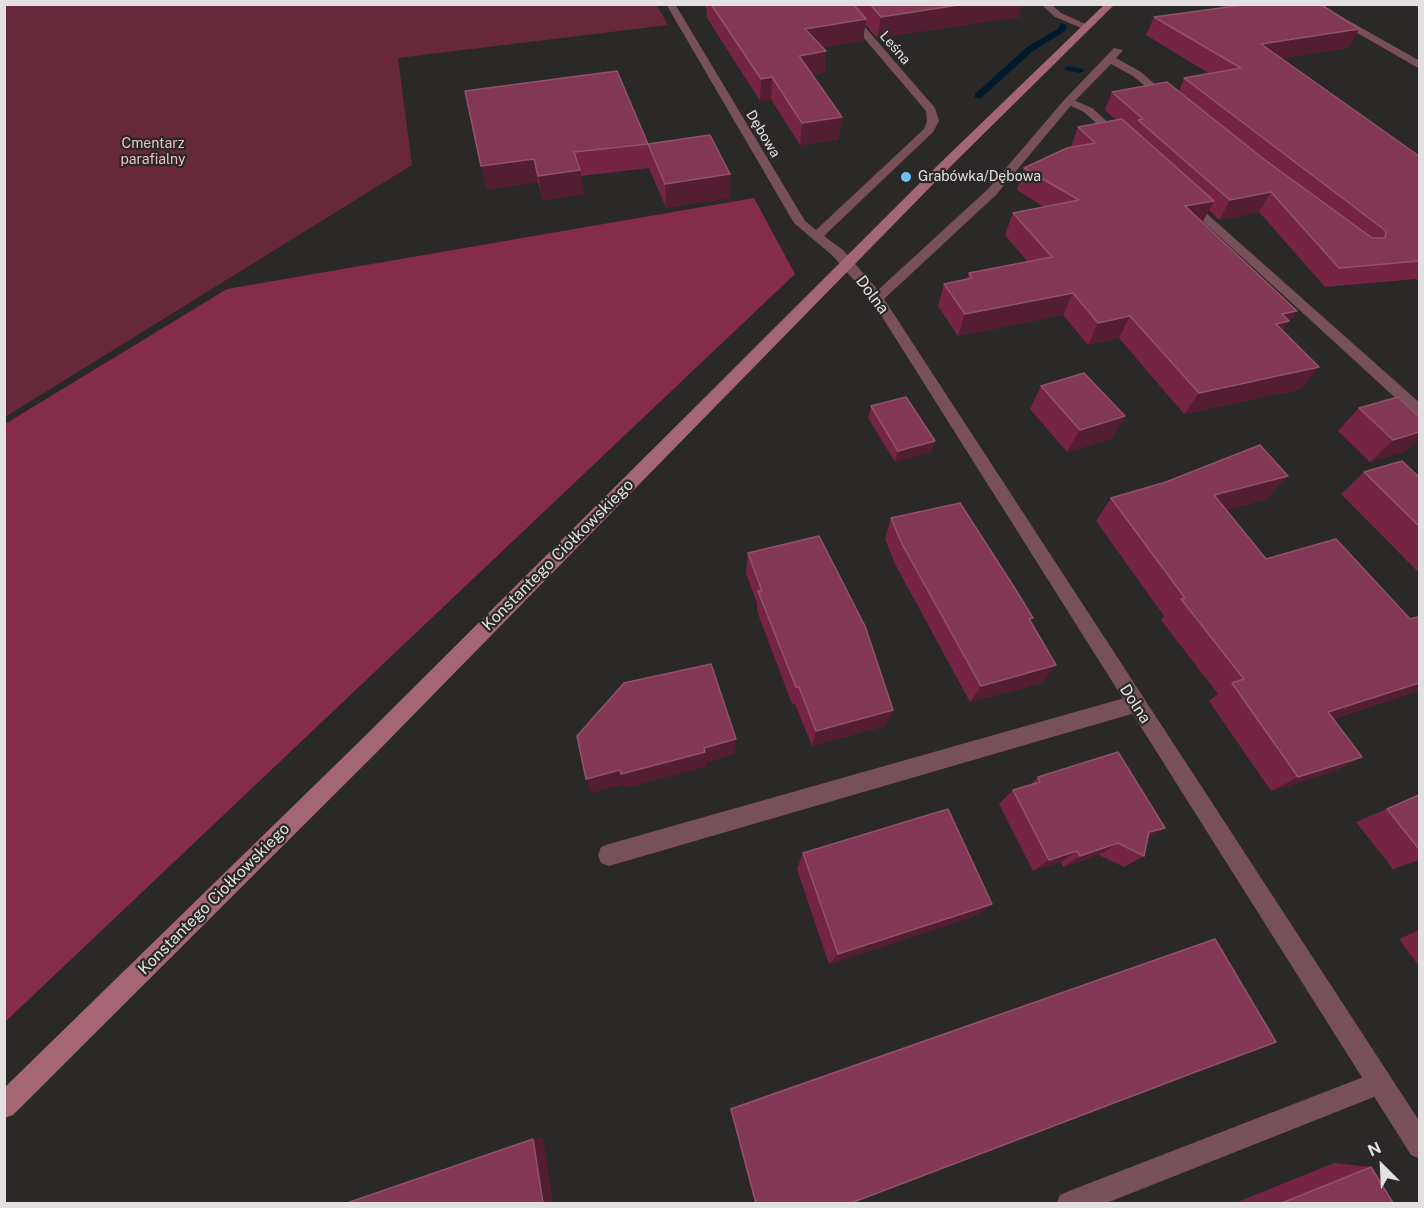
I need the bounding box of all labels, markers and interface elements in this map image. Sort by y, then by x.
street label: Leśna [876,28,914,68]
street label: Dębowa [742,107,784,161]
park label: Cmentarz parafialny [121,136,185,168]
place label: Grabówka/Dębowa [918,169,1041,185]
marker: Grabówka/Dębowa [899,170,913,184]
street label: Dolna [851,272,893,318]
street label: Konstantego Ciołkowskiego [478,475,638,635]
street label: Dolna [1115,681,1155,727]
street label: Konstantego Ciołkowskiego [134,819,294,979]
north arrow [1352,1136,1412,1196]
text: N [1365,1138,1384,1160]

